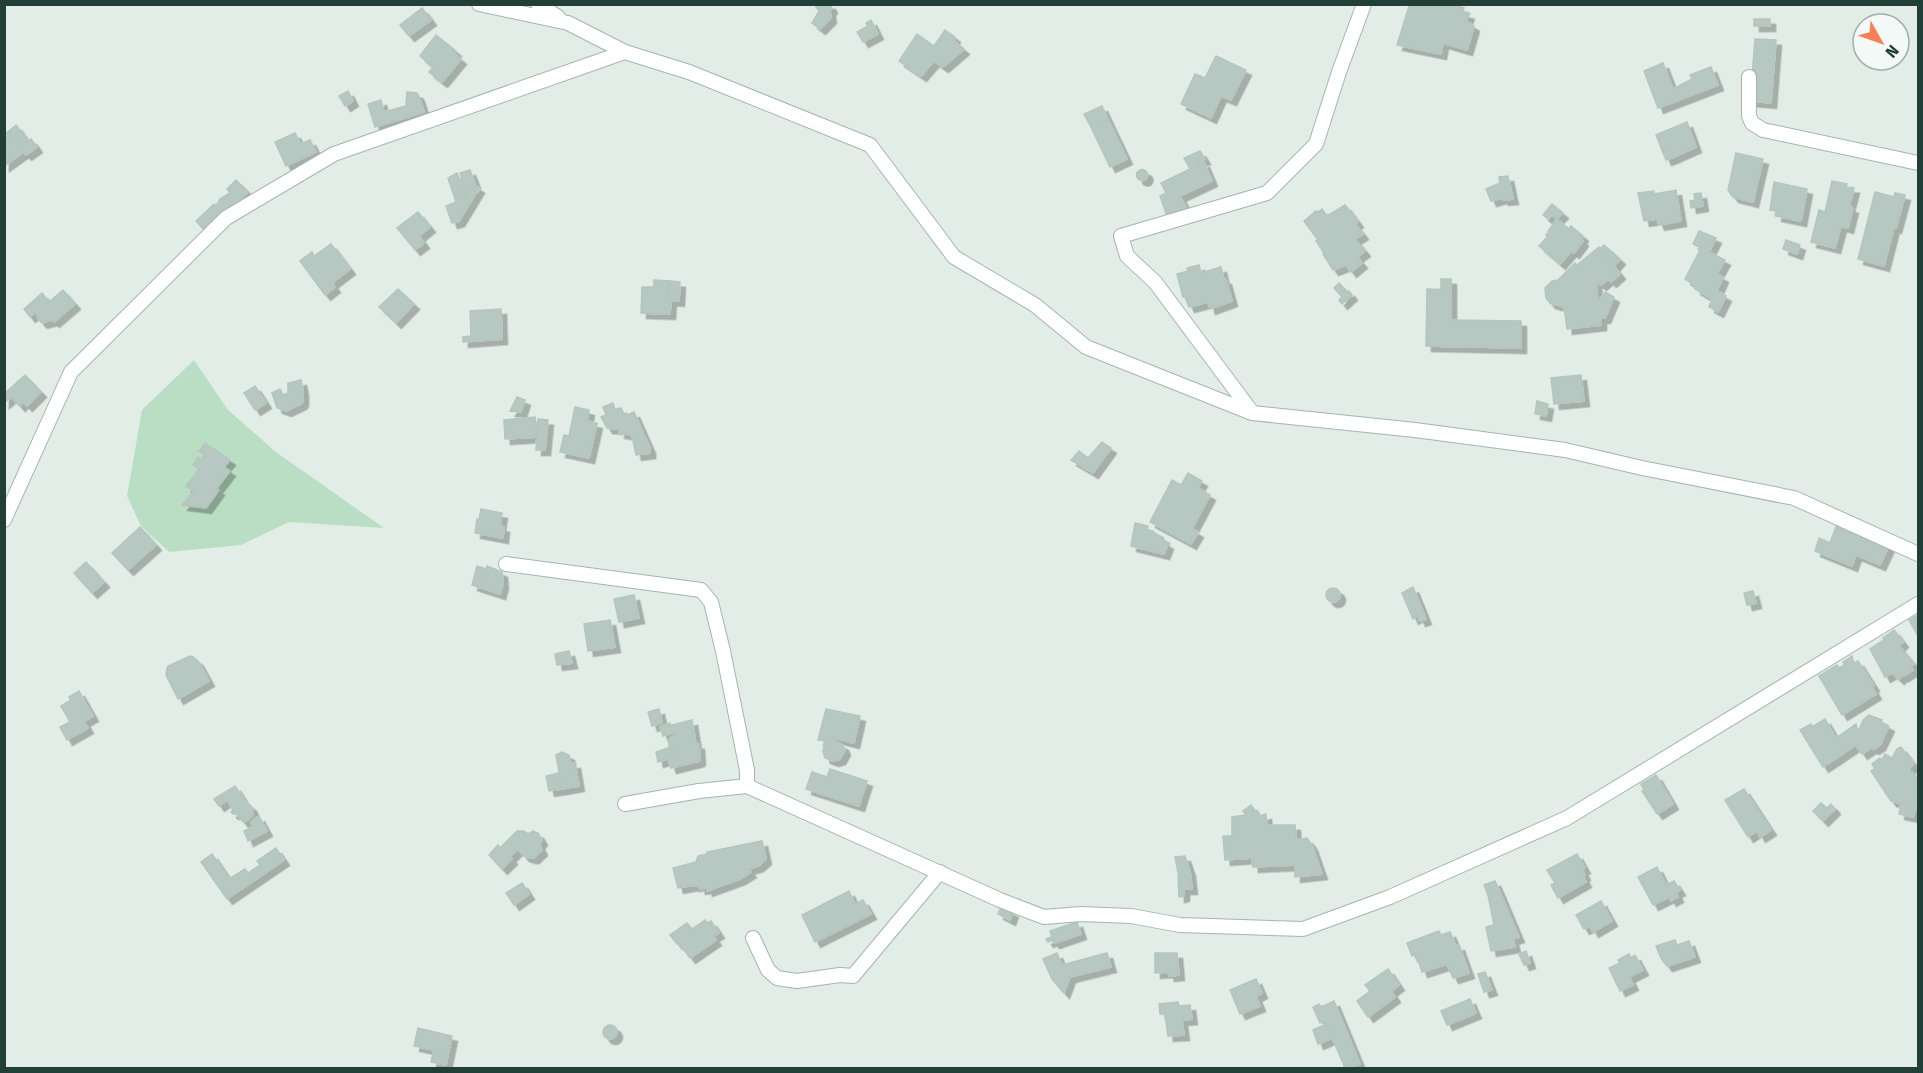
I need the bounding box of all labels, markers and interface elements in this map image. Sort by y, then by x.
north arrow [1851,12,1911,72]
text: N [1881,41,1903,61]

